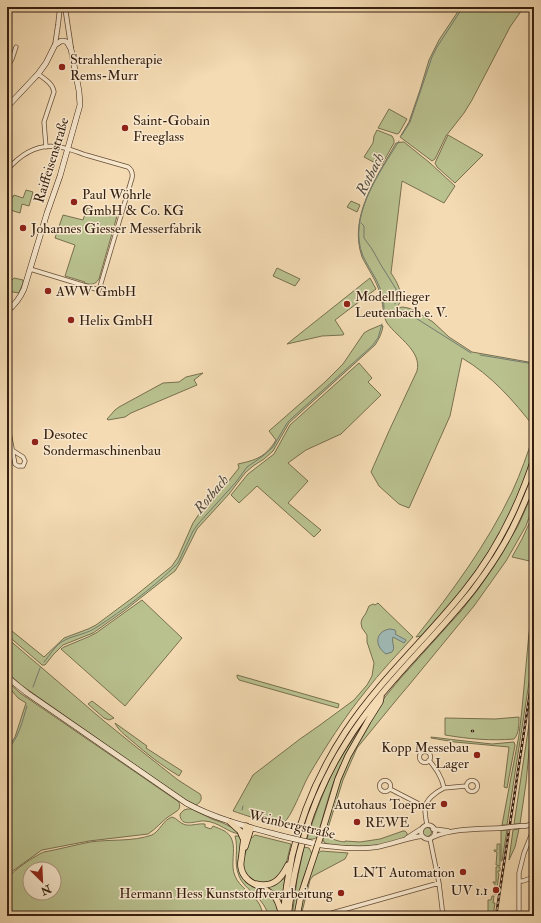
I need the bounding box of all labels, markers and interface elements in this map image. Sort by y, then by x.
place label: Strahlentherapie Rems-Murr [70,51,163,84]
marker: Strahlentherapie Rems-Murr [57,62,67,72]
place label: Saint-Gobain Freeglass [133,112,210,145]
street label: Raiffeisenstraße [30,115,73,205]
marker: Saint-Gobain Freeglass [120,123,130,133]
water label: Rotbach [351,150,389,199]
place label: Paul Wöhrle GmbH & Co. KG [82,186,184,219]
marker: Paul Wöhrle GmbH & Co. KG [69,197,79,207]
place label: Johannes Giesser Messerfabrik [30,220,202,237]
marker: Johannes Giesser Messerfabrik [18,223,28,233]
place label: AWW GmbH [55,283,136,300]
marker: AWW GmbH [43,286,53,296]
place label: Modellflieger Leutenbach e. V. [355,288,448,321]
marker: Modellflieger Leutenbach e. V. [342,299,352,309]
place label: Helix GmbH [79,312,153,329]
marker: Helix GmbH [66,315,76,325]
place label: Desotec Sondermaschinenbau [43,426,161,459]
marker: Desotec Sondermaschinenbau [30,437,40,447]
water label: Rotbach [189,471,233,518]
place label: Kopp Messebau Lager [381,739,470,772]
marker: Kopp Messebau Lager [472,750,482,760]
place label: Autohaus Toepner [333,796,437,814]
marker: Autohaus Toepner [439,799,449,809]
street label: Weinbergstraße [246,806,337,843]
place label: REWE [365,814,409,831]
marker: REWE [352,817,362,827]
north arrow [22,861,62,901]
place label: LNT Automation [353,864,455,881]
marker: LNT Automation [458,867,468,877]
text: N [38,881,54,898]
place label: UV 1.1 [451,882,488,899]
place label: Hermann Hess Kunststoffverarbeitung [119,885,334,902]
marker: UV 1.1 [491,885,501,895]
marker: Hermann Hess Kunststoffverarbeitung [336,888,346,898]

